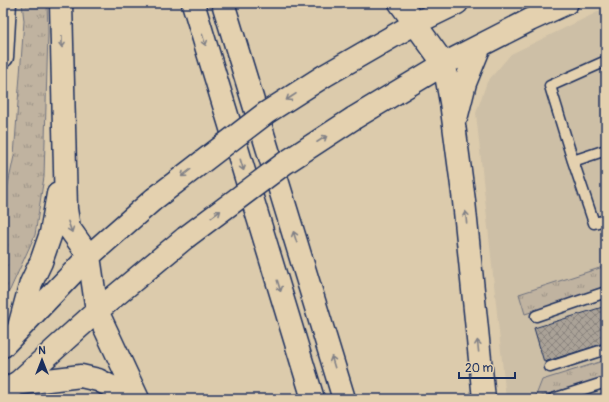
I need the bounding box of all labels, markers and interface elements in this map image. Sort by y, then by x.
one-way arrow [201,34,208,47]
one-way arrow [59,35,66,48]
one-way arrow [286,93,297,101]
one-way arrow [316,135,327,143]
one-way arrow [239,158,246,171]
one-way arrow [181,169,192,178]
one-way arrow [210,210,221,219]
one-way arrow [462,211,469,224]
one-way arrow [67,221,74,234]
one-way arrow [291,231,298,244]
one-way arrow [276,280,283,293]
north arrow [22,340,62,380]
one-way arrow [475,340,482,353]
text: N [38,344,46,357]
scale bar [459,354,515,380]
one-way arrow [329,355,336,368]
text: 20 m [465,361,494,376]

